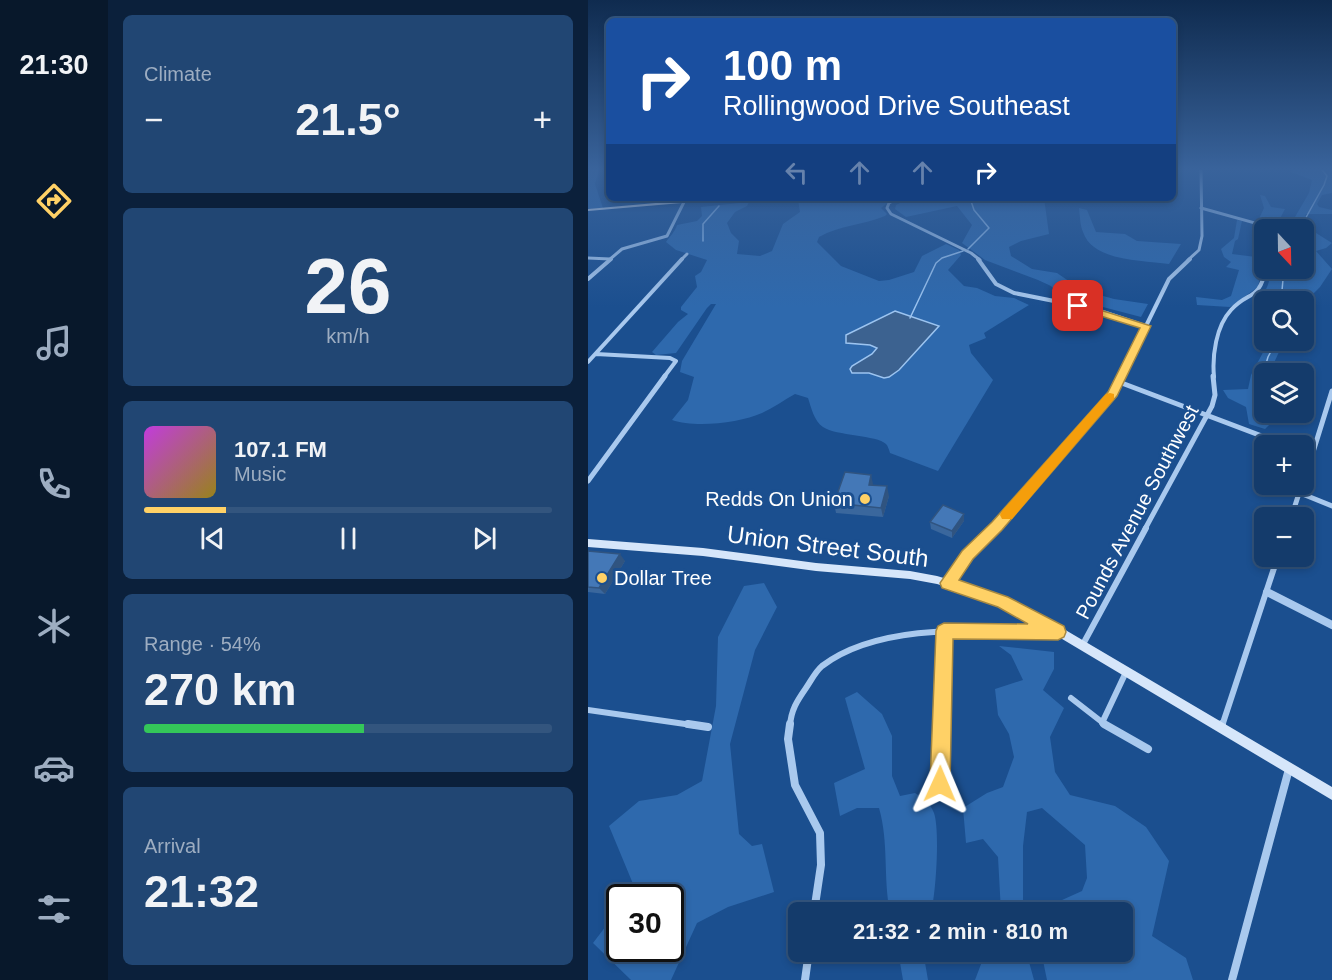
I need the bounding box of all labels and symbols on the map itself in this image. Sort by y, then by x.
north arrow [1254,219,1314,279]
pin [1052,280,1103,331]
street label: Pounds Avenue Southwest [1071,401,1203,623]
place label: Redds On Union [705,488,853,510]
marker: Redds On Union [858,492,872,506]
street label: Union Street South [726,520,930,572]
place label: Dollar Tree [614,567,712,589]
marker: Dollar Tree [595,571,609,585]
position arrow [908,752,972,816]
speed limit sign: 30 [606,884,684,962]

